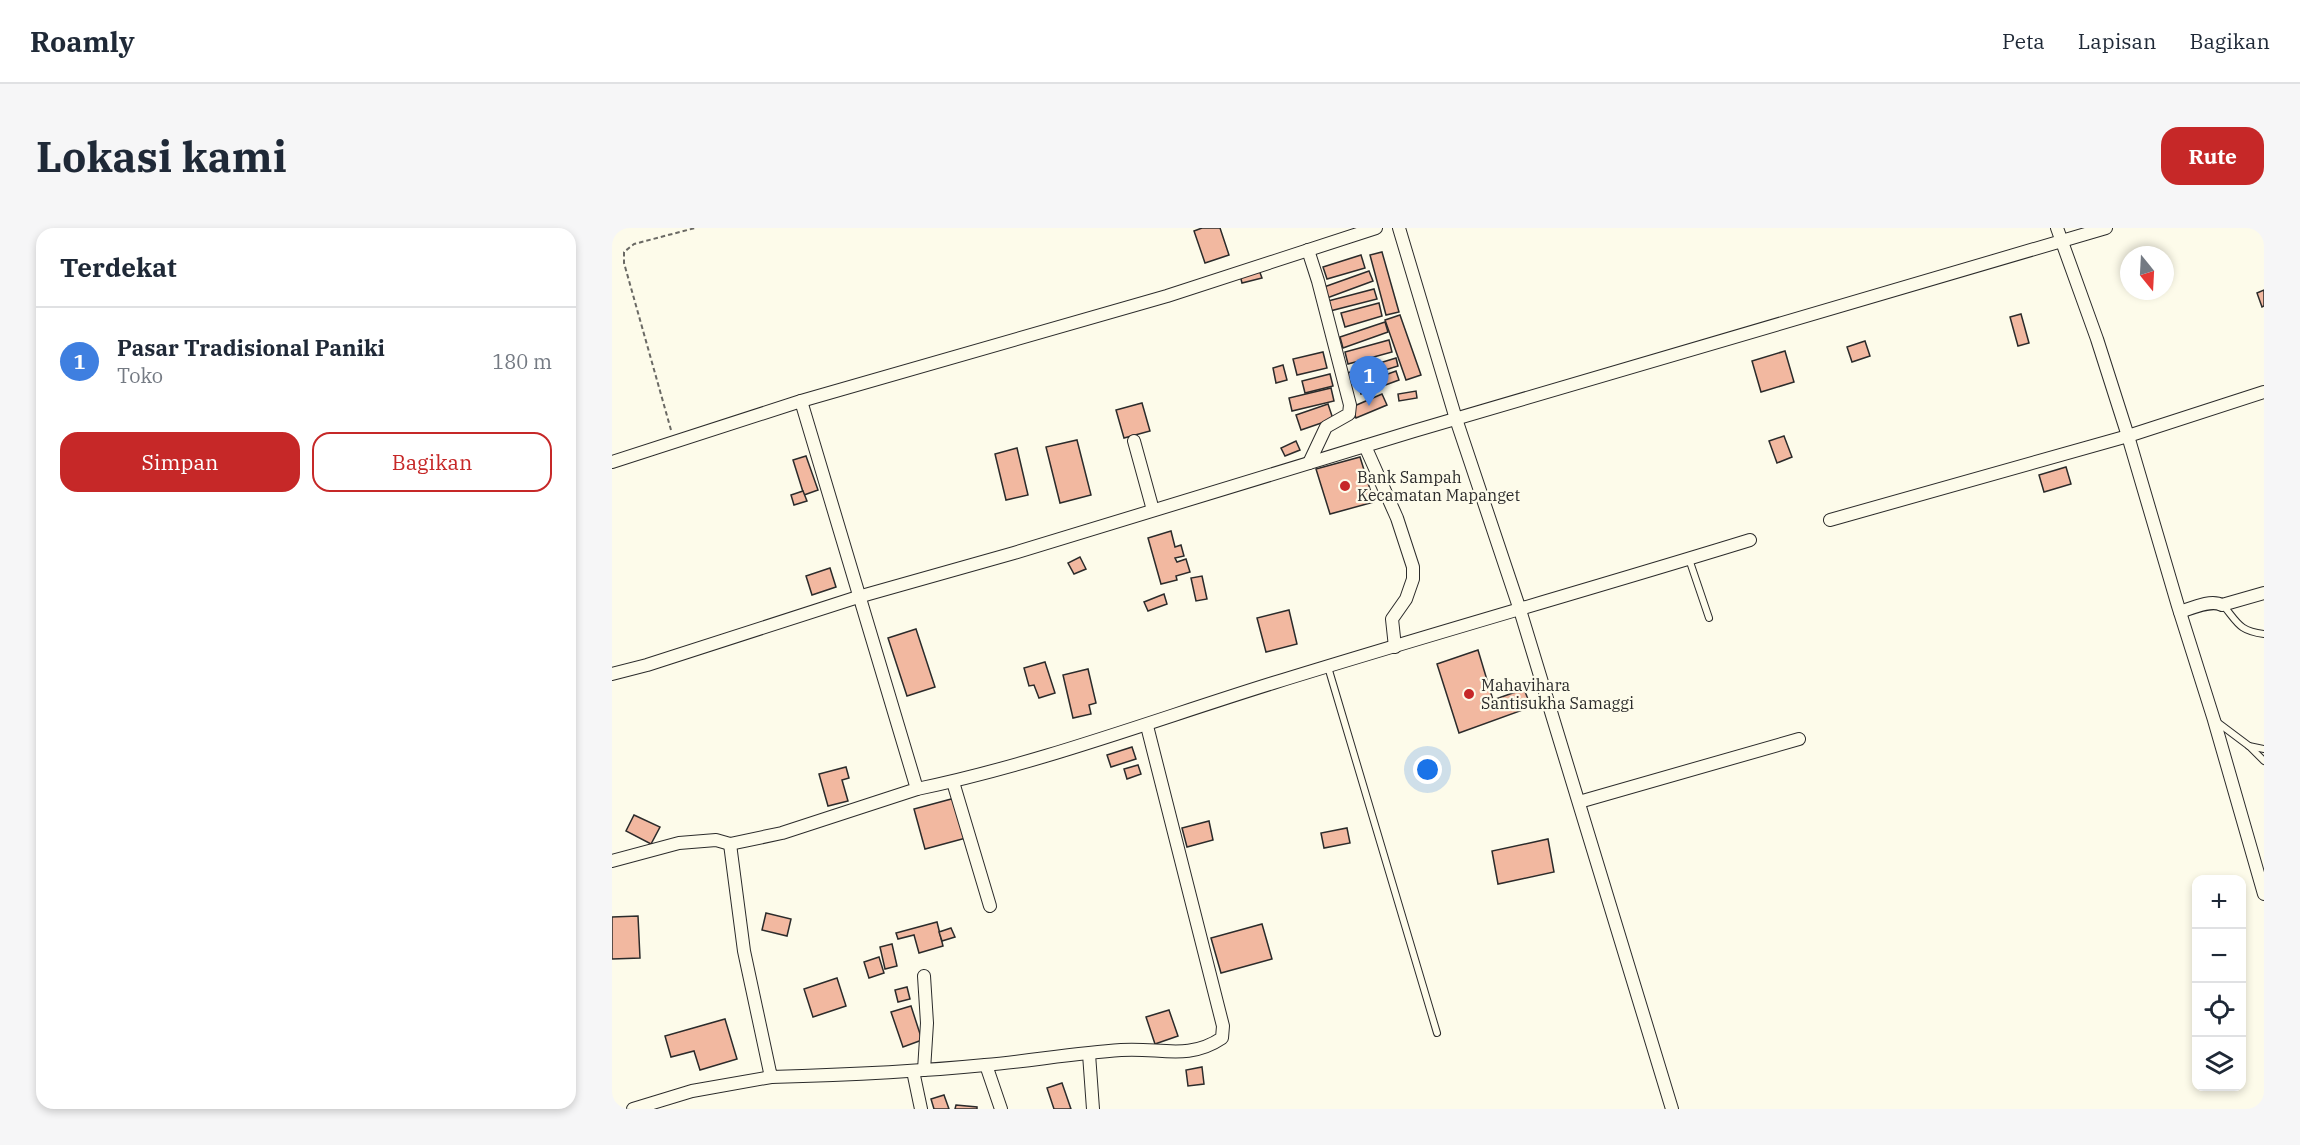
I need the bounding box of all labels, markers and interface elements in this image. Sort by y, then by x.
text: Roamly [30,23,135,60]
text: Peta [2002,27,2045,55]
text: Lapisan [2078,27,2156,55]
text: Bagikan [2189,27,2270,55]
button: Rute [2161,127,2264,185]
text: Lokasi kami [36,129,287,184]
north arrow [2120,246,2174,300]
text: Terdekat [60,250,177,284]
text: Pasar Tradisional Paniki [117,333,385,362]
text: 1 [74,348,86,375]
text: 180 m [492,348,552,375]
pin: 1 [1350,356,1389,406]
text: Toko [117,362,163,389]
button: Simpan [60,432,300,492]
button: Bagikan [312,432,552,492]
place label: Bank Sampah Kecamatan Mapanget [1357,467,1520,505]
marker: Bank Sampah Kecamatan Mapanget [1338,479,1352,493]
place label: Mahavihara Santisukha Samaggi [1481,675,1634,713]
marker: Mahavihara Santisukha Samaggi [1462,687,1476,701]
your location [1413,755,1442,784]
map controls [2192,875,2246,1091]
button: + [2192,875,2246,929]
button: − [2192,929,2246,983]
button: locate [2192,983,2246,1037]
button: layers [2192,1037,2246,1091]

